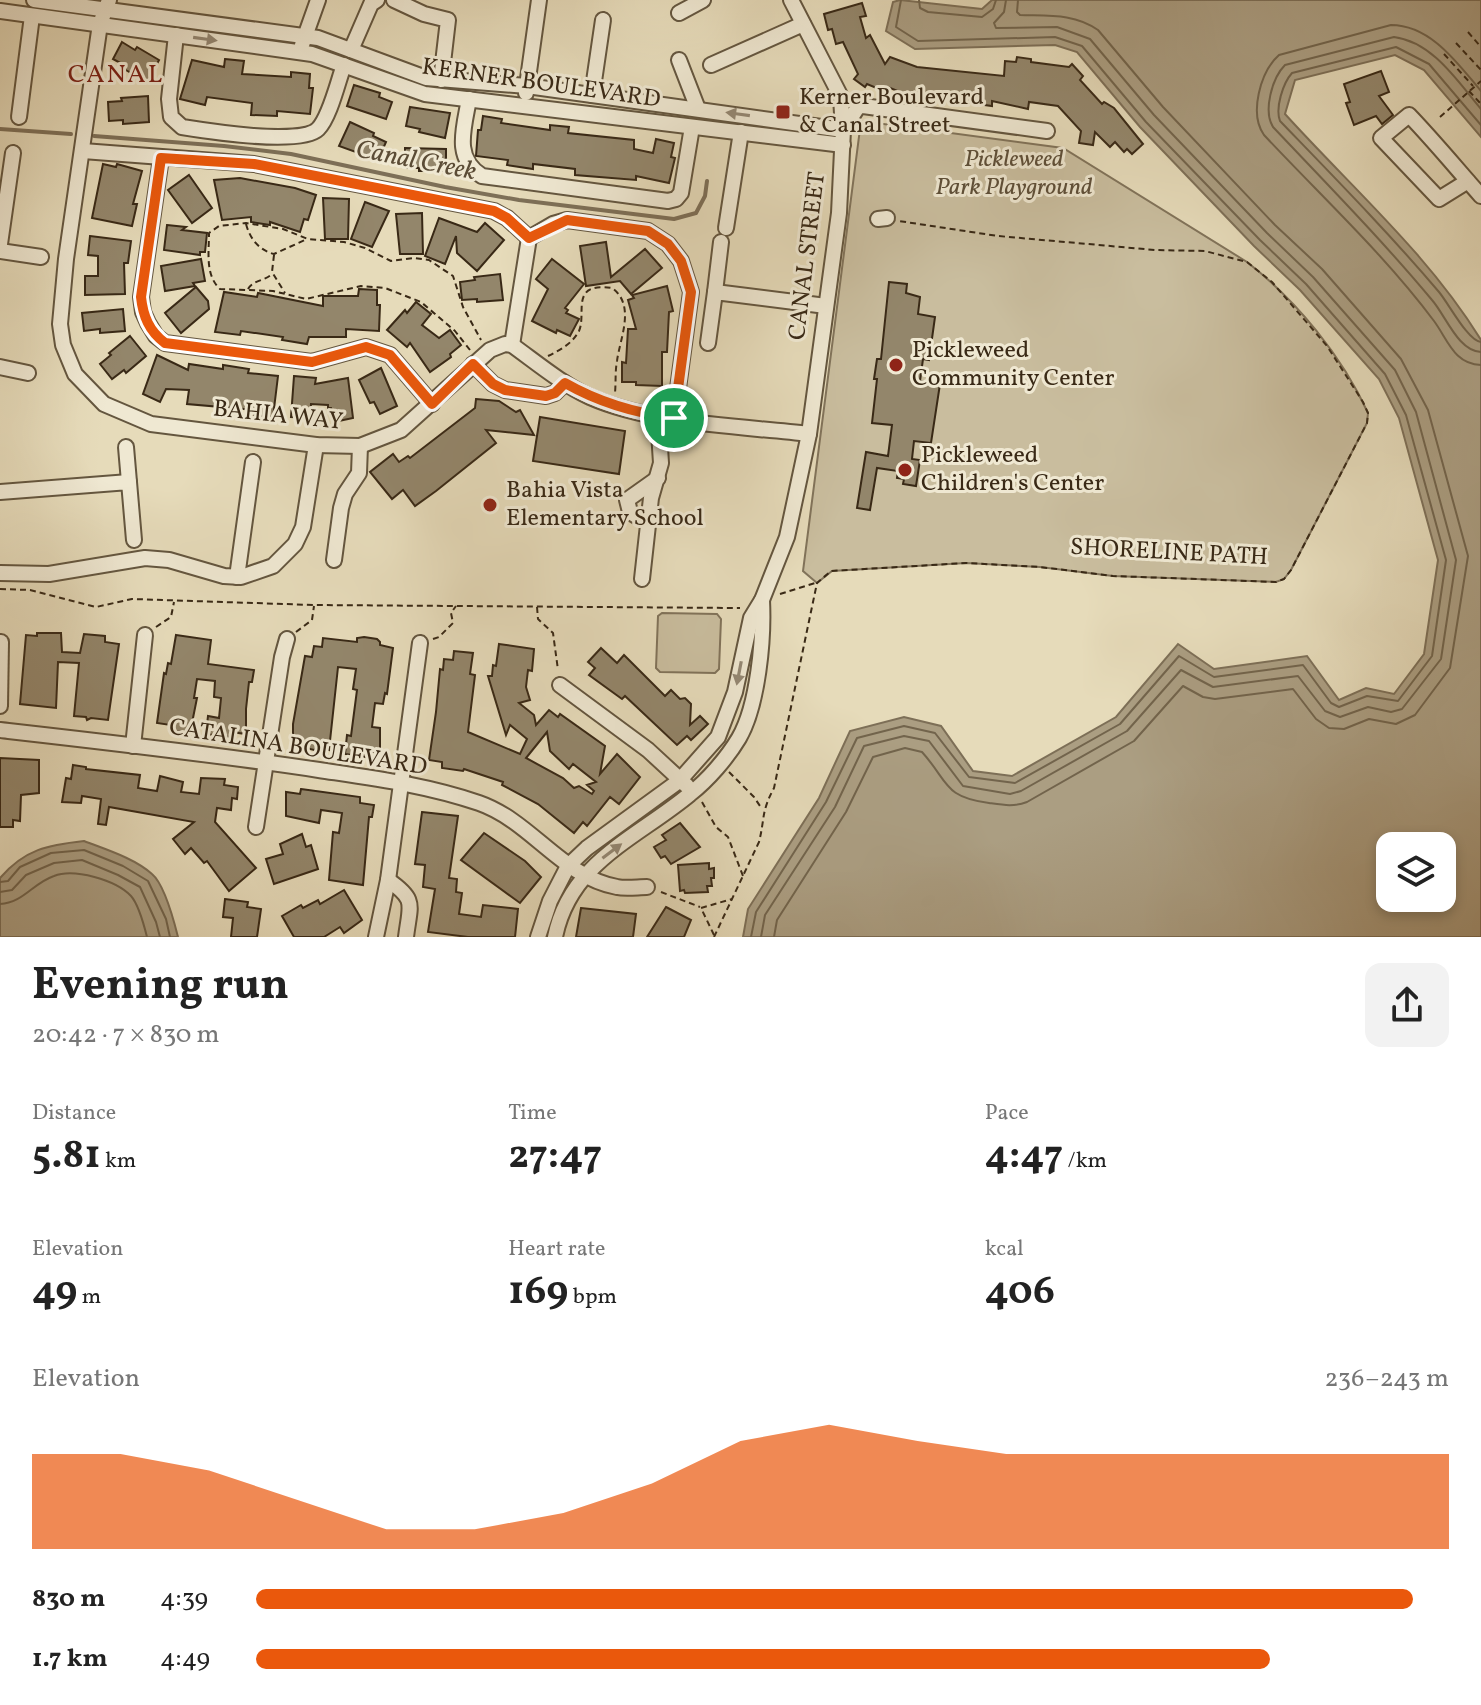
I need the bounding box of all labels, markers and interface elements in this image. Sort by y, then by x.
one-way arrow [193,33,218,46]
street label: KERNER BOULEVARD [419,50,663,118]
district label: CANAL [68,57,164,93]
place label: Kerner Boulevard & Canal Street [799,81,984,143]
marker: Kerner Boulevard & Canal Street [774,103,792,121]
one-way arrow [726,107,751,120]
water label: Canal Creek [353,132,479,190]
park label: Pickleweed Park Playground [936,143,1093,205]
street label: CANAL STREET [781,170,835,342]
place label: Pickleweed Community Center [912,334,1115,396]
marker: Pickleweed Community Center [887,356,905,374]
pin [640,384,708,452]
street label: BAHIA WAY [211,392,345,440]
icon: arrive [652,396,696,440]
place label: Pickleweed Children's Center [921,439,1104,501]
marker: Pickleweed Children's Center [896,461,914,479]
place label: Bahia Vista Elementary School [506,474,704,536]
marker: Bahia Vista Elementary School [481,496,499,514]
street label: SHORELINE PATH [1069,531,1269,575]
one-way arrow [732,661,744,686]
street label: CATALINA BOULEVARD [167,711,429,785]
map controls [1376,832,1456,912]
button: layers [1376,832,1456,912]
one-way arrow [602,843,622,859]
text: Evening run [32,956,289,1017]
button: share [1365,963,1449,1047]
text: 20:42 · 7 × 830 m [32,1017,220,1053]
text: Distance [32,1098,116,1129]
text: Time [508,1098,557,1129]
text: Pace [985,1098,1029,1129]
text: 5.81 [32,1129,100,1185]
text: 27:47 [508,1129,602,1185]
text: 4:47 [985,1129,1063,1185]
text: km [100,1146,136,1177]
text: /km [1063,1146,1107,1177]
text: Elevation [32,1234,123,1265]
text: Heart rate [508,1234,605,1265]
text: kcal [985,1234,1024,1265]
text: 49 [32,1265,77,1321]
text: 169 [508,1265,568,1321]
text: 406 [985,1265,1055,1321]
text: m [77,1282,101,1313]
text: bpm [568,1282,617,1313]
text: Elevation [32,1361,140,1397]
text: 236–243 m [1325,1361,1449,1397]
text: 830 m [32,1581,105,1617]
text: 4:39 [160,1581,208,1617]
text: 1.7 km [32,1641,108,1677]
text: 4:49 [160,1641,210,1677]

